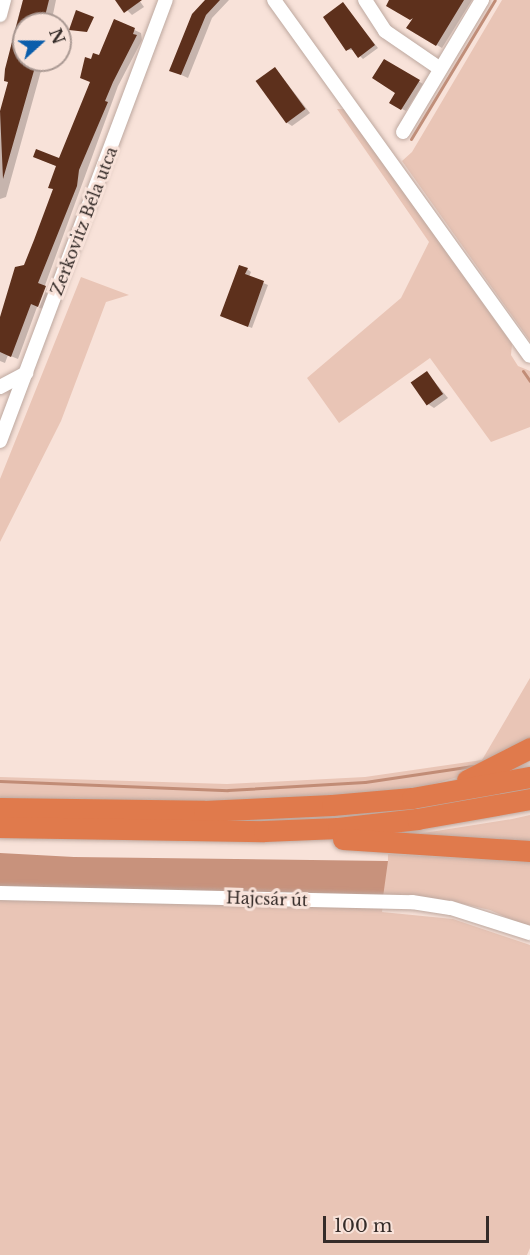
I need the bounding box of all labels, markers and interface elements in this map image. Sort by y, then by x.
north arrow [12,12,72,72]
text: N [45,26,69,47]
street label: Zerkovitz Béla utca [47,144,121,298]
street label: Hajcsár út [226,888,308,910]
scale bar [326,1204,492,1242]
text: 100 m [334,1215,392,1237]

